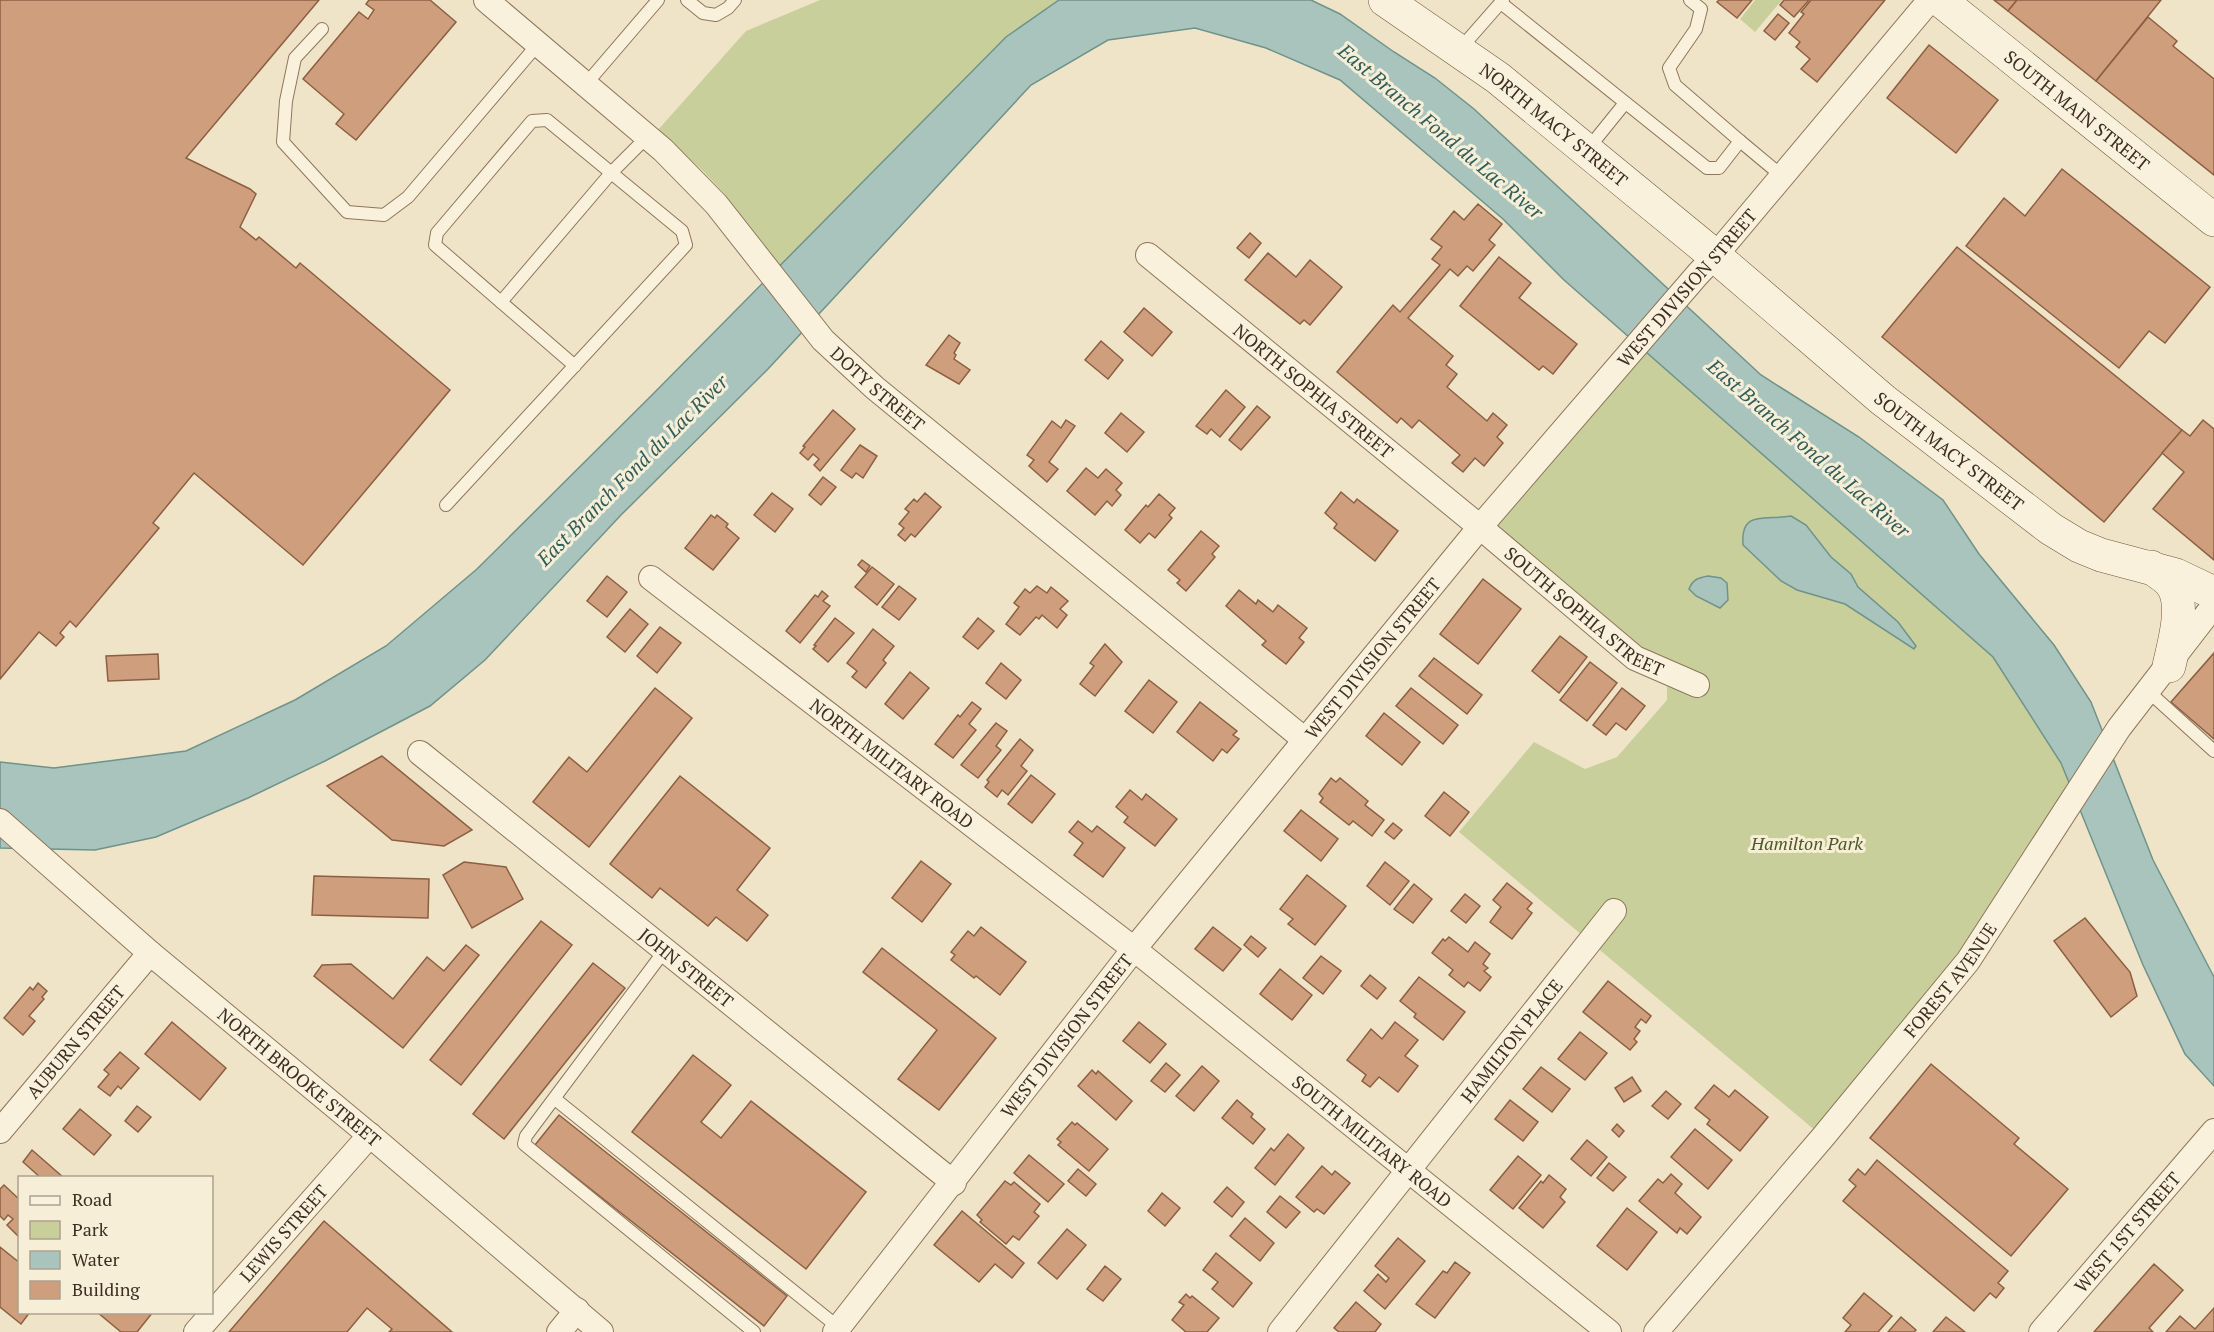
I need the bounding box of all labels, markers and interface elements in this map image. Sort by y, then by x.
water label: East Branch Fond du Lac River [1332,36,1550,226]
street label: SOUTH MAIN STREET [2000,45,2155,176]
street label: NORTH MACY STREET [1475,57,1633,192]
street label: WEST DIVISION STREET [1612,204,1762,371]
street label: NORTH SOPHIA STREET [1229,318,1398,463]
street label: DOTY STREET [826,341,930,436]
water label: East Branch Fond du Lac River [1701,352,1917,544]
water label: East Branch Fond du Lac River [530,368,734,572]
street label: SOUTH MACY STREET [1870,386,2029,516]
street label: SOUTH SOPHIA STREET [1500,541,1668,681]
street label: WEST DIVISION STREET [1299,573,1446,744]
street label: NORTH MILITARY ROAD [805,693,979,834]
park label: Hamilton Park [1750,831,1863,855]
street label: FOREST AVENUE [1898,918,2002,1042]
street label: JOHN STREET [634,922,739,1013]
street label: WEST DIVISION STREET [995,949,1138,1122]
street label: HAMILTON PLACE [1455,974,1568,1107]
street label: AUBURN STREET [21,980,130,1103]
street label: NORTH BROOKE STREET [213,1002,386,1152]
street label: SOUTH MILITARY ROAD [1287,1069,1457,1213]
street label: WEST 1ST STREET [2069,1167,2186,1297]
legend [18,1176,213,1314]
street label: LEWIS STREET [234,1179,333,1287]
text: Road [72,1187,112,1211]
text: Park [72,1217,109,1241]
text: Water [72,1247,119,1271]
text: Building [72,1277,140,1301]

